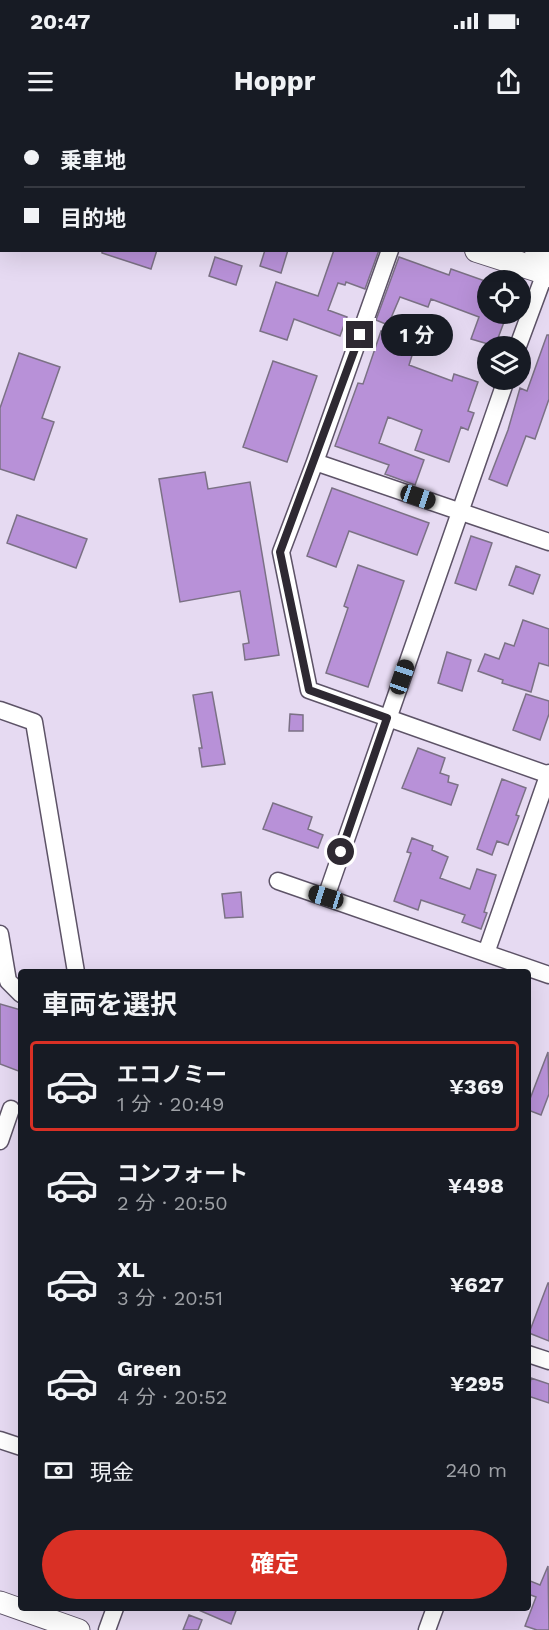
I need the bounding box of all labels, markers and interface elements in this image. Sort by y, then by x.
text: 20:47 [30,9,90,34]
icon: menu [24,65,57,98]
text: Hoppr [234,65,315,97]
icon: share [492,65,525,98]
text: 乗車地 [60,148,126,173]
text: 目的地 [60,206,126,231]
map controls [477,270,531,390]
button: locate [477,270,531,324]
callout: 1 分 [381,314,453,356]
route end [346,321,373,348]
text: 1 分 [400,323,434,347]
button: layers [477,336,531,390]
car [398,483,438,511]
car [388,657,416,697]
route start [327,838,354,865]
car [306,883,346,911]
text: 車両を選択 [42,989,177,1021]
icon: car [45,1059,99,1113]
text: エコノミー [117,1062,227,1087]
text: ¥369 [449,1074,504,1099]
text: 1 分 · 20:49 [117,1092,224,1116]
icon: car [45,1158,99,1212]
text: コンフォート [117,1161,248,1186]
text: ¥498 [448,1173,504,1198]
text: 2 分 · 20:50 [117,1191,228,1215]
icon: car [45,1257,99,1311]
text: XL [117,1257,145,1282]
text: ¥627 [450,1272,504,1297]
text: 3 分 · 20:51 [117,1286,223,1310]
icon: car [45,1356,99,1410]
text: Green [117,1356,181,1381]
text: ¥295 [450,1371,504,1396]
text: 4 分 · 20:52 [117,1385,228,1409]
icon: cash [42,1454,75,1487]
text: 240 m [445,1458,507,1482]
text: 現金 [90,1460,134,1485]
button: 確定 [42,1530,507,1599]

